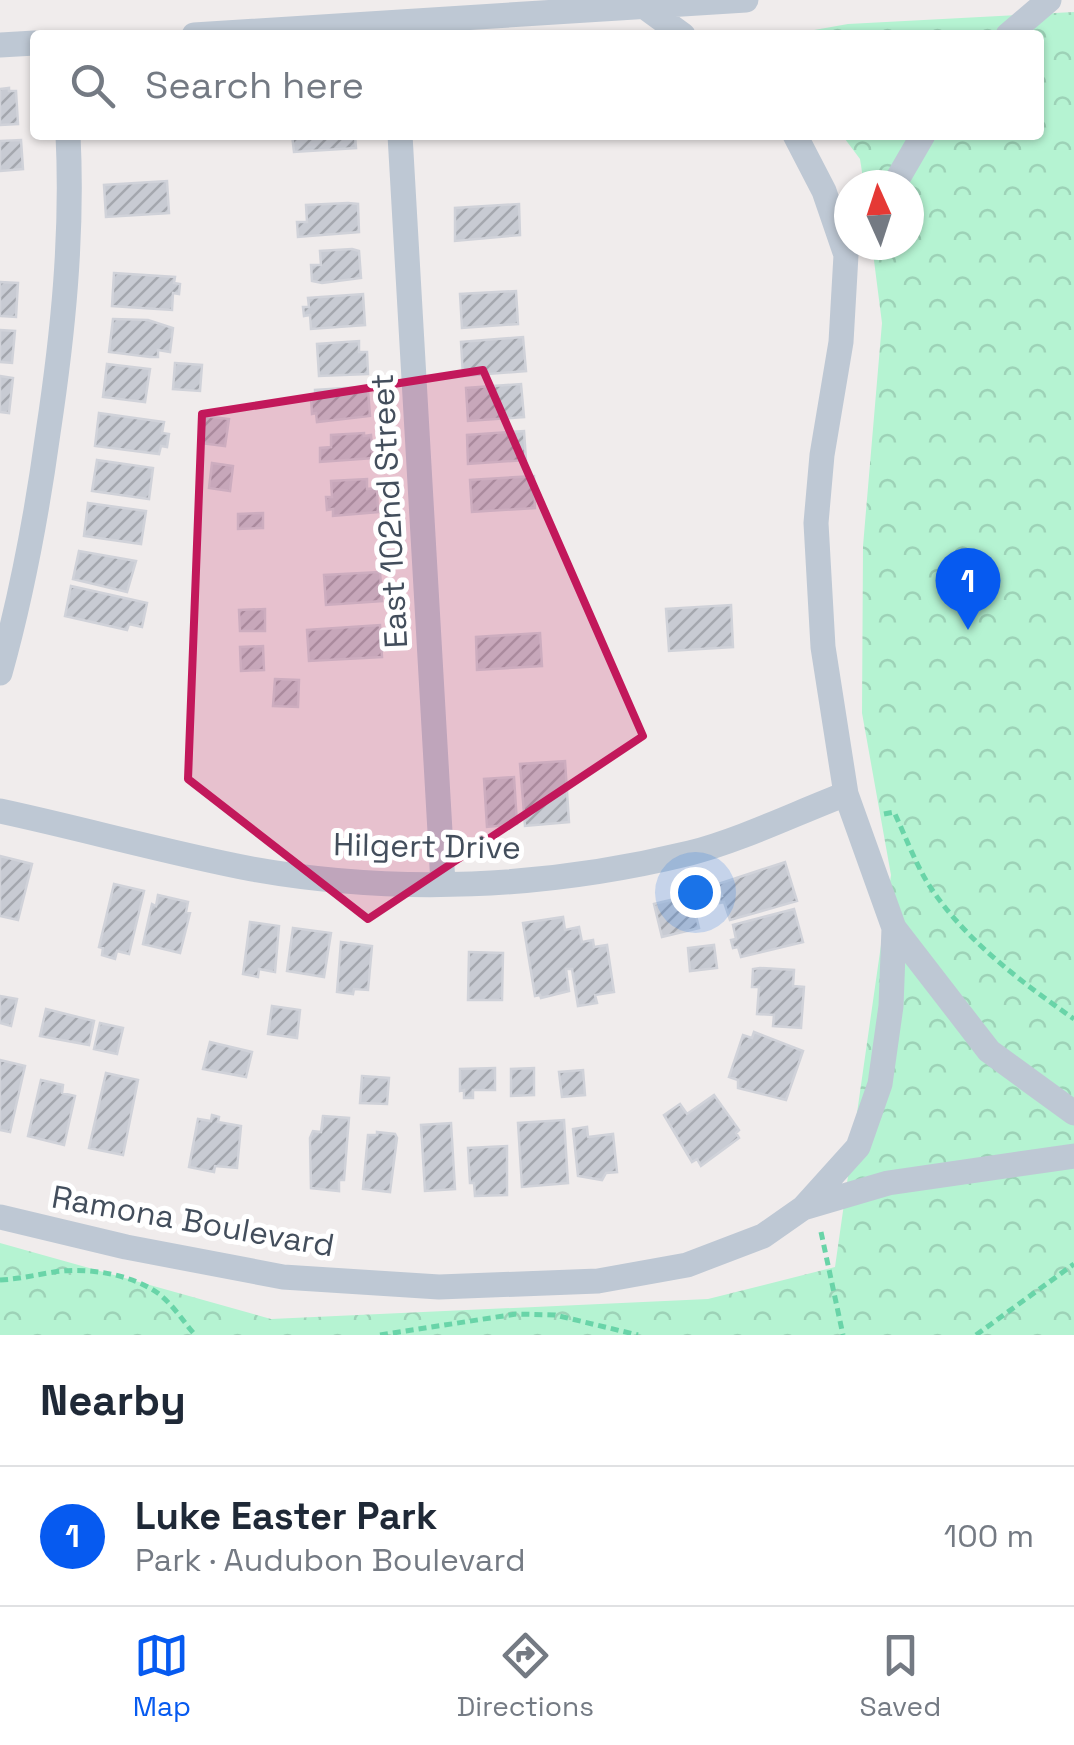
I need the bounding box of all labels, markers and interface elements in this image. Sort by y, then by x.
search box [30,30,1044,140]
icon: search [65,58,120,113]
text: Search here [145,61,364,109]
north arrow [834,170,924,260]
street label: East 102nd Street [362,373,416,649]
pin: 1 [936,548,1000,630]
street label: Hilgert Drive [333,824,521,868]
your location [670,867,721,918]
street label: Ramona Boulevard [49,1176,337,1266]
text: Nearby [40,1374,186,1427]
text: Luke Easter Park [135,1492,438,1540]
text: 1 [65,1516,80,1556]
text: 100 m [944,1516,1034,1556]
text: Park · Audubon Boulevard [135,1540,526,1580]
tab: Map [133,1628,191,1724]
tab: Directions [457,1628,594,1724]
tab: Saved [860,1628,941,1724]

